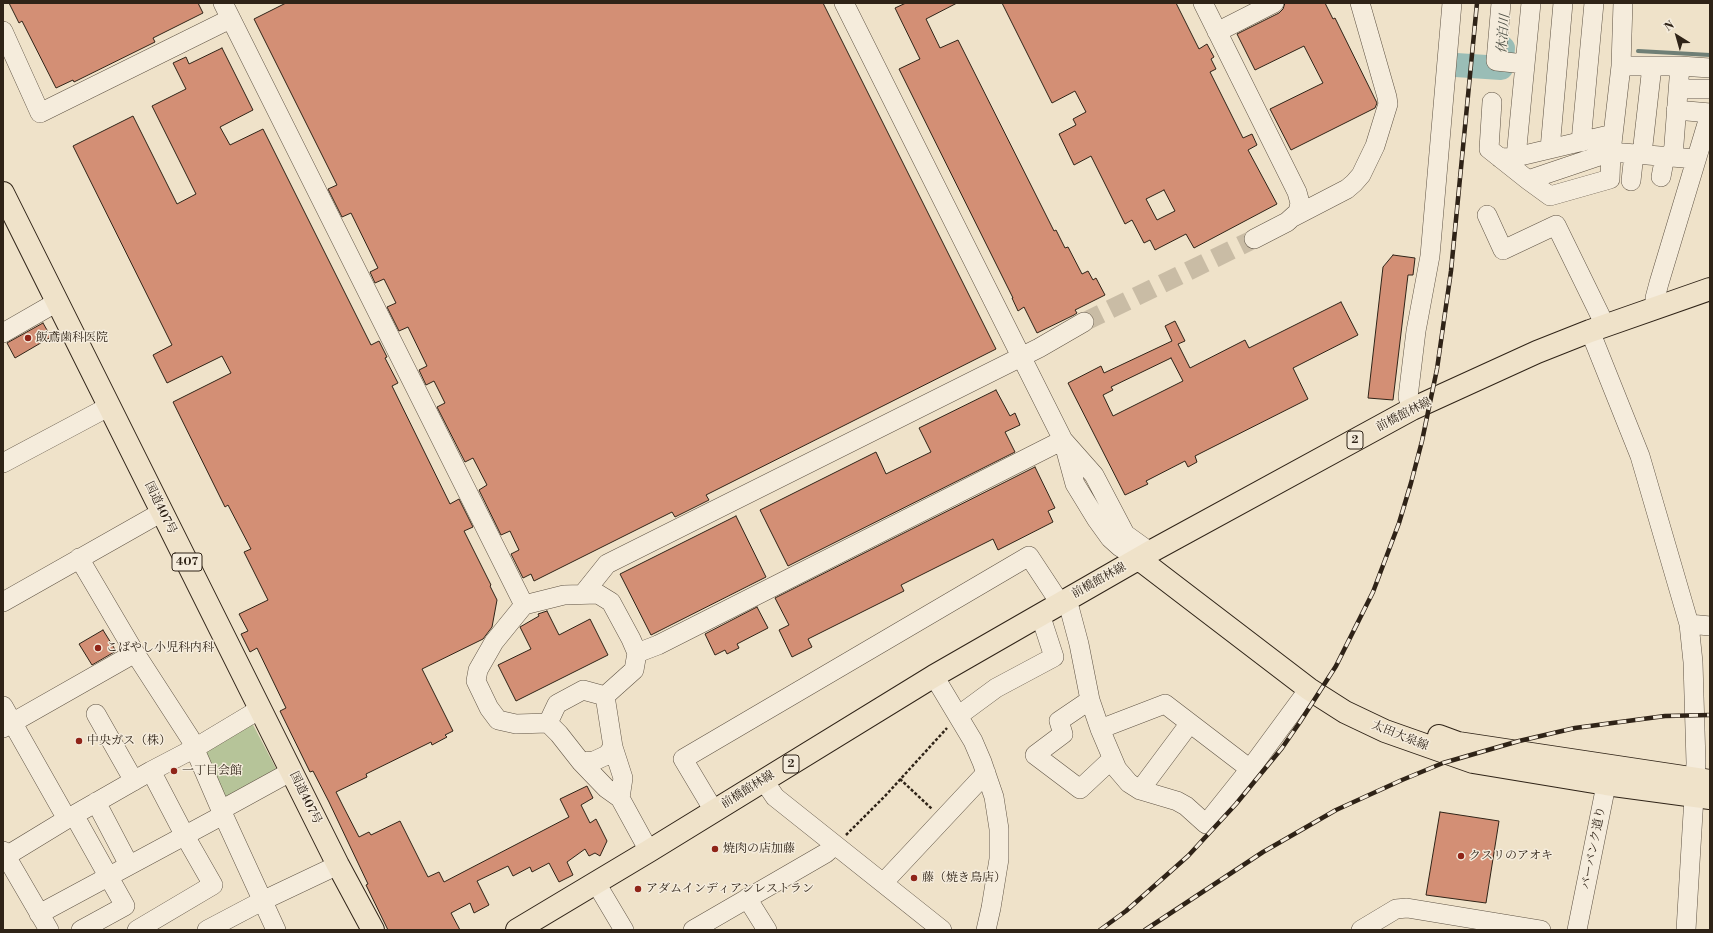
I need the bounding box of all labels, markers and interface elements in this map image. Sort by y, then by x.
water label: 休泊川 [1495,14,1513,54]
north arrow [1657,16,1697,56]
text: N [1662,18,1677,35]
place label: 飯鳶歯科医院 [36,331,108,345]
marker: 飯鳶歯科医院 [23,333,33,343]
street label: 前橋館林線 [1374,395,1434,435]
road number: 2 [1347,431,1363,449]
street label: 国道407号 [141,479,179,537]
road number: 407 [172,553,202,571]
street label: 前橋館林線 [1069,560,1129,602]
place label: こばやし小児科内科 [106,641,214,655]
marker: こばやし小児科内科 [93,643,103,653]
street label: 太田大泉線 [1369,718,1431,754]
place label: 中央ガス（株） [87,734,171,748]
marker: 中央ガス（株） [74,736,84,746]
road number: 2 [783,755,799,773]
place label: 一丁目会館 [182,764,242,778]
marker: 一丁目会館 [169,766,179,776]
street label: 前橋館林線 [719,768,777,812]
street label: 国道407号 [286,769,324,827]
street label: バーバンク道り [1579,805,1609,891]
place label: 焼肉の店加藤 [723,842,795,856]
marker: 焼肉の店加藤 [710,844,720,854]
place label: クスリのアオキ [1469,849,1553,863]
marker: クスリのアオキ [1456,851,1466,861]
place label: 藤（焼き鳥店） [922,871,1006,885]
marker: 藤（焼き鳥店） [909,873,919,883]
place label: アダムインディアンレストラン [646,882,814,896]
marker: アダムインディアンレストラン [633,884,643,894]

